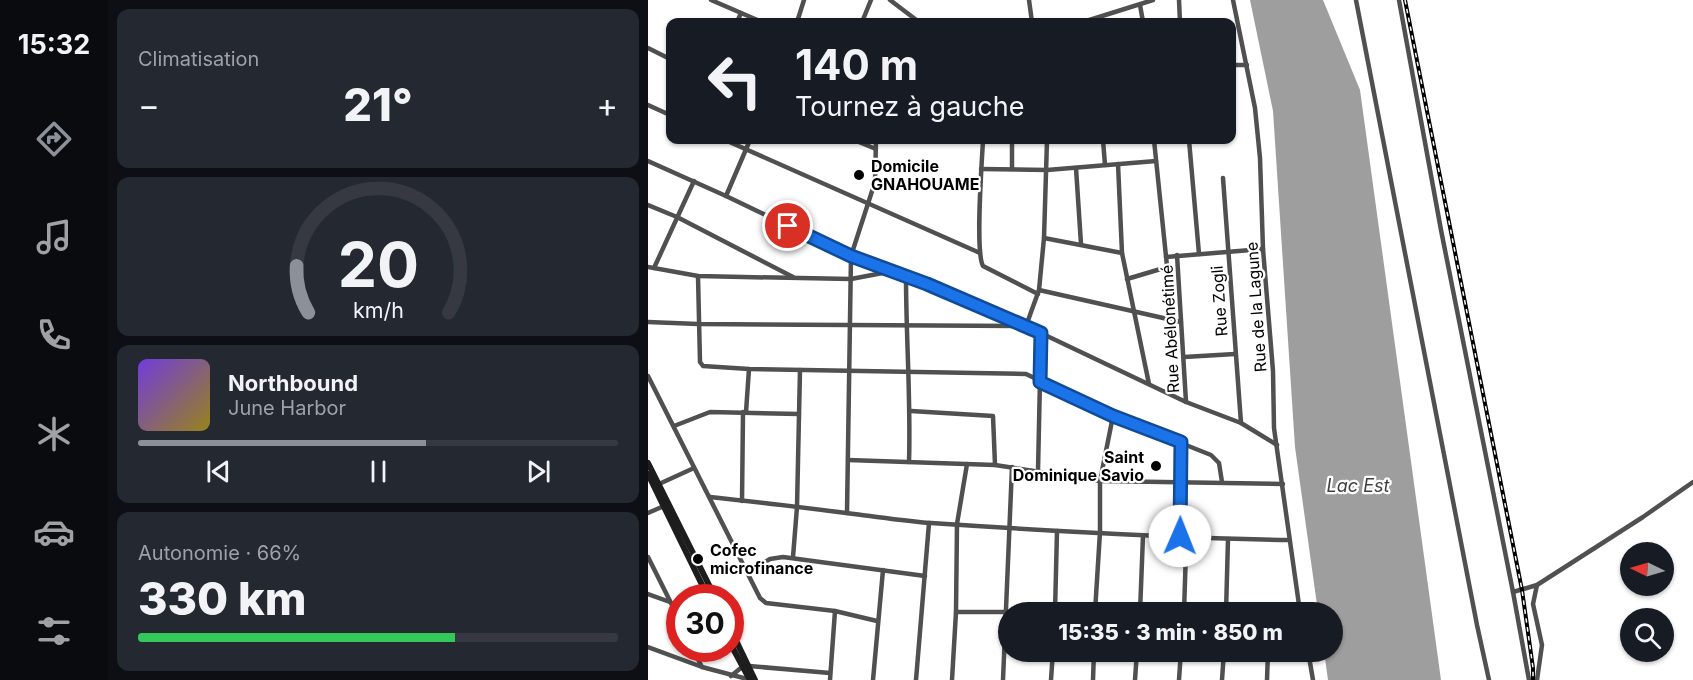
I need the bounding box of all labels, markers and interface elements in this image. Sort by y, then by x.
text: 15:32 [18,28,90,61]
text: 140 m [795,39,918,90]
icon: left [696,42,774,120]
text: Climatisation [138,47,259,71]
text: 21° [343,77,413,132]
text: − [138,85,160,125]
text: + [596,85,618,125]
text: Tournez à gauche [795,90,1024,123]
icon: directions [33,118,75,160]
place label: Domicile GNAHOUAME [871,156,979,194]
marker: Domicile GNAHOUAME [852,168,866,182]
pin [762,200,813,251]
icon: arrive [771,209,804,242]
icon: music [33,216,75,258]
text: 20 [337,227,419,302]
street label: Rue de la Lagune [1241,241,1271,373]
street label: Rue Abélonétimé [1157,264,1183,394]
street label: Rue Zogli [1207,265,1231,337]
text: km/h [353,298,403,324]
icon: phone [33,314,75,356]
text: Northbound [228,370,358,396]
text: June Harbor [228,396,346,420]
icon: climate [33,413,75,455]
place label: Saint Dominique Savio [1013,447,1144,485]
icon: previous [202,455,235,488]
icon: pause [362,455,395,488]
icon: next [522,455,555,488]
marker: Saint Dominique Savio [1149,459,1163,473]
water label: Lac Est [1327,475,1390,496]
position arrow [1148,504,1212,568]
icon: car [33,511,75,553]
place label: Cofec microfinance [710,540,813,578]
text: Autonomie · 66% [138,541,301,565]
north arrow [1620,542,1674,596]
map controls [1620,542,1674,662]
marker: Cofec microfinance [691,552,705,566]
text: 330 km [138,571,307,626]
speed limit sign: 30 [666,584,744,662]
button: search [1620,608,1674,662]
icon: filters [33,610,75,652]
text: 15:35 · 3 min · 850 m [1058,619,1283,645]

